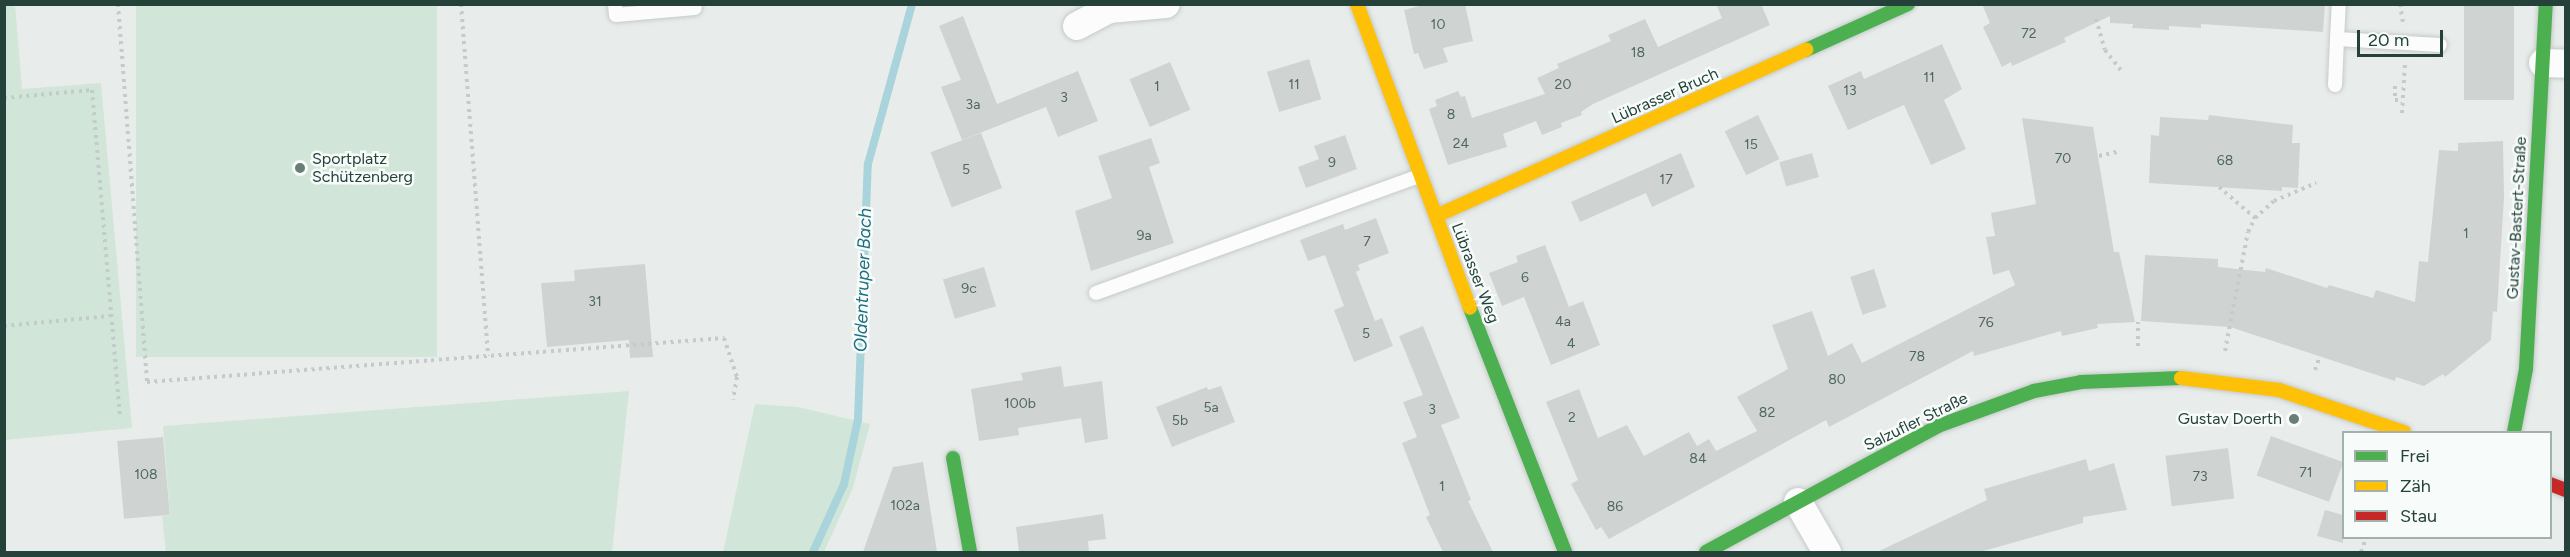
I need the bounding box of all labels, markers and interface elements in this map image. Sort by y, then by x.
house number: 10 [1431,17,1445,33]
scale bar [2360,18,2446,56]
house number: 72 [2021,26,2037,42]
text: 20 m [2368,29,2409,51]
house number: 18 [1631,45,1645,61]
street label: Lübrasser Bruch [1609,64,1721,128]
house number: 11 [1923,70,1935,86]
house number: 11 [1288,77,1300,93]
house number: 20 [1555,77,1571,93]
house number: 1 [1154,79,1160,95]
house number: 13 [1843,83,1857,99]
house number: 3 [1060,90,1068,106]
house number: 3a [966,97,980,113]
house number: 8 [1447,107,1455,123]
house number: 24 [1453,136,1469,152]
street label: Gustav-Bastert-Straße [2503,136,2531,300]
house number: 15 [1744,137,1758,153]
place label: Sportplatz Schützenberg [312,149,413,187]
house number: 70 [2055,151,2071,167]
house number: 68 [2217,153,2233,169]
house number: 9 [1328,155,1336,171]
marker: Sportplatz Schützenberg [293,161,307,175]
house number: 5 [962,162,970,178]
house number: 17 [1659,172,1673,188]
water label: Oldentruper Bach [850,208,876,352]
street label: Lübrasser Weg [1447,220,1503,326]
house number: 1 [2463,226,2469,242]
house number: 9a [1136,228,1152,244]
house number: 7 [1363,234,1371,250]
house number: 6 [1521,270,1529,286]
house number: 9c [961,281,977,297]
house number: 31 [588,294,602,310]
house number: 4a [1555,314,1571,330]
house number: 76 [1978,315,1994,331]
house number: 5 [1362,326,1370,342]
house number: 4 [1567,336,1575,352]
house number: 78 [1909,349,1925,365]
house number: 80 [1828,372,1846,388]
street label: Salzufler Straße [1861,389,1971,455]
house number: 100b [1004,396,1036,412]
house number: 5a [1203,400,1219,416]
house number: 3 [1428,402,1436,418]
house number: 82 [1759,405,1775,421]
place label: Gustav Doerth [2178,409,2282,429]
house number: 2 [1568,410,1576,426]
marker: Gustav Doerth [2287,412,2301,426]
house number: 5b [1172,413,1188,429]
legend [2342,431,2552,539]
text: Frei [2400,445,2430,467]
house number: 84 [1689,451,1707,467]
house number: 71 [2299,465,2313,481]
house number: 108 [134,467,158,483]
house number: 73 [2192,469,2208,485]
text: Zäh [2400,475,2431,497]
house number: 1 [1439,479,1445,495]
house number: 102a [890,498,920,514]
house number: 86 [1607,499,1623,515]
text: Stau [2400,505,2437,527]

